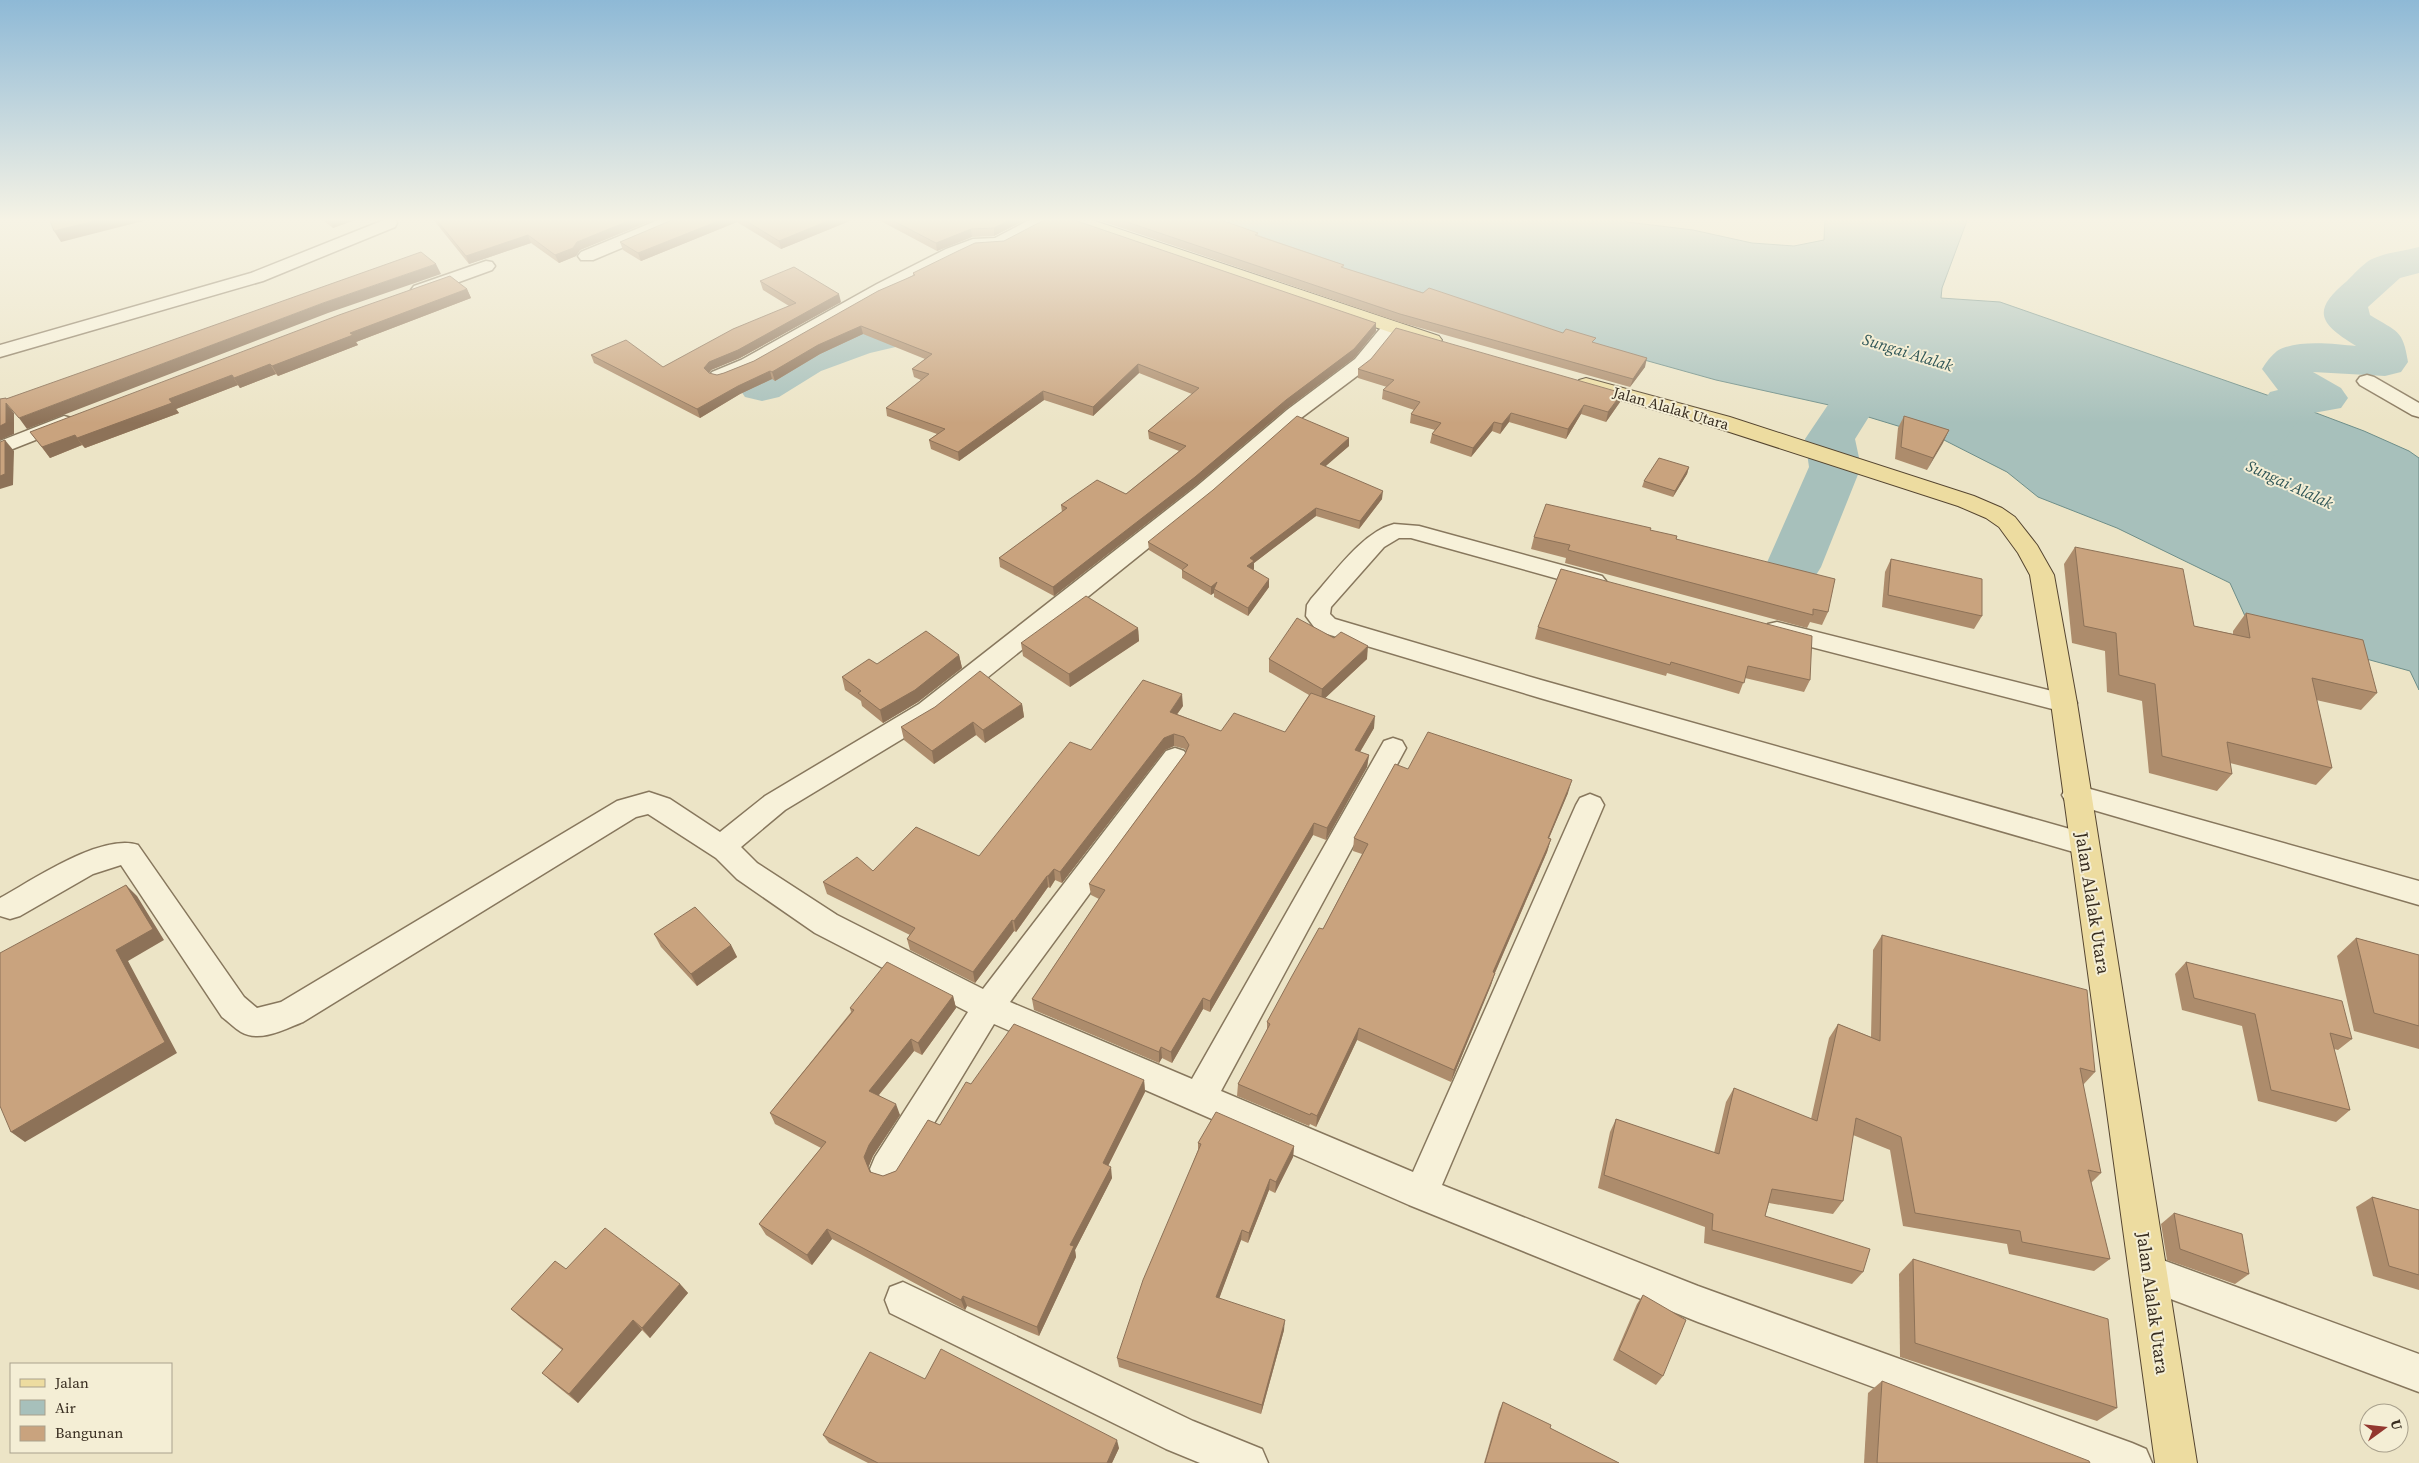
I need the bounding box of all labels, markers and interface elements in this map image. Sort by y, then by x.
water label: Sungai Alalak [1860,328,1956,376]
street label: Jalan Alalak Utara [1610,381,1732,435]
water label: Sungai Alalak [2243,454,2338,514]
street label: Jalan Alalak Utara [2069,829,2117,977]
street label: Jalan Alalak Utara [2130,1229,2175,1377]
legend [10,1363,172,1453]
text: Jalan [54,1372,89,1393]
text: Air [55,1397,76,1418]
north arrow [2359,1403,2409,1453]
text: U [2386,1417,2408,1432]
text: Bangunan [55,1422,123,1443]

